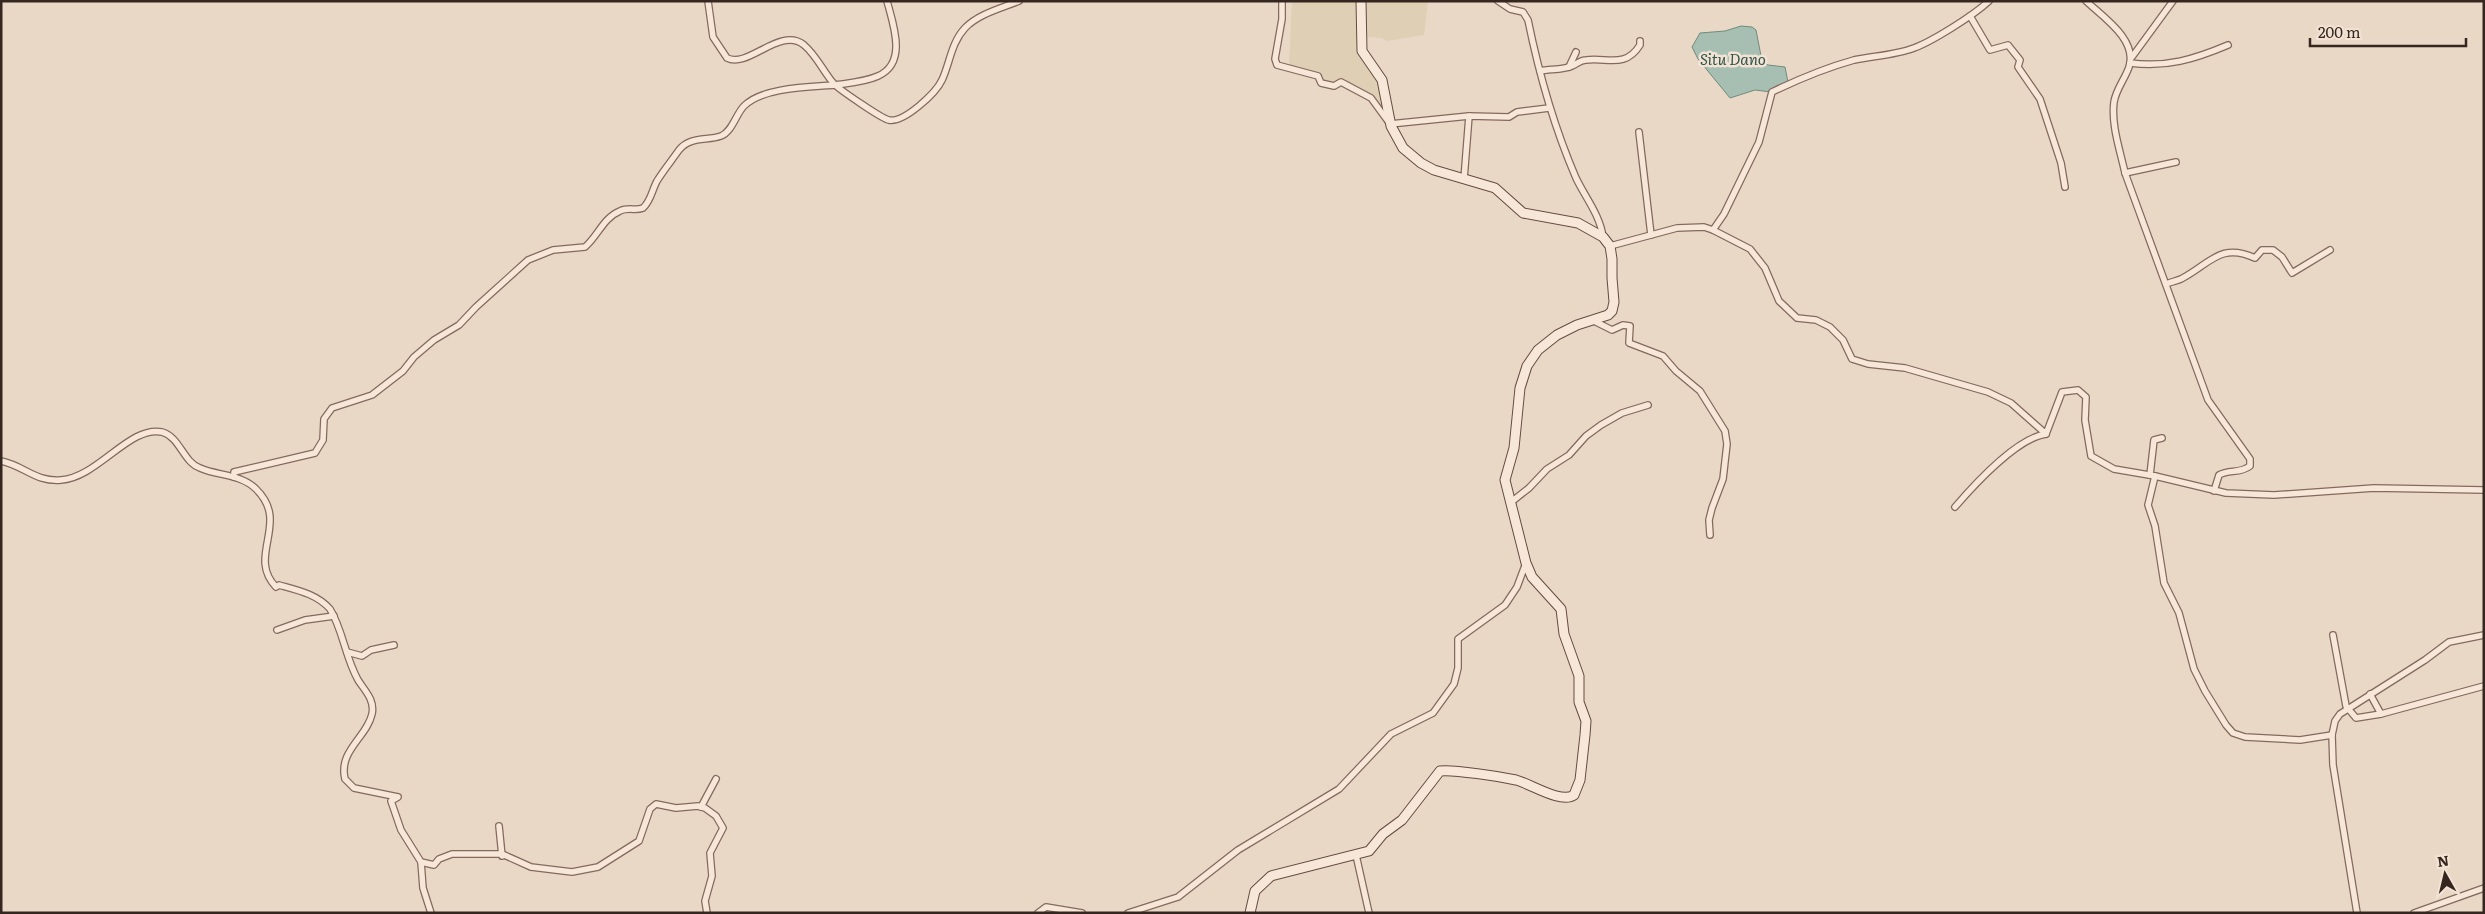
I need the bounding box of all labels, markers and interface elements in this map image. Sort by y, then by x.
scale bar [2310,15,2466,47]
text: 200 m [2318,20,2361,43]
water label: Situ Dano [1700,47,1766,70]
north arrow [2420,849,2470,899]
text: N [2436,849,2451,871]

